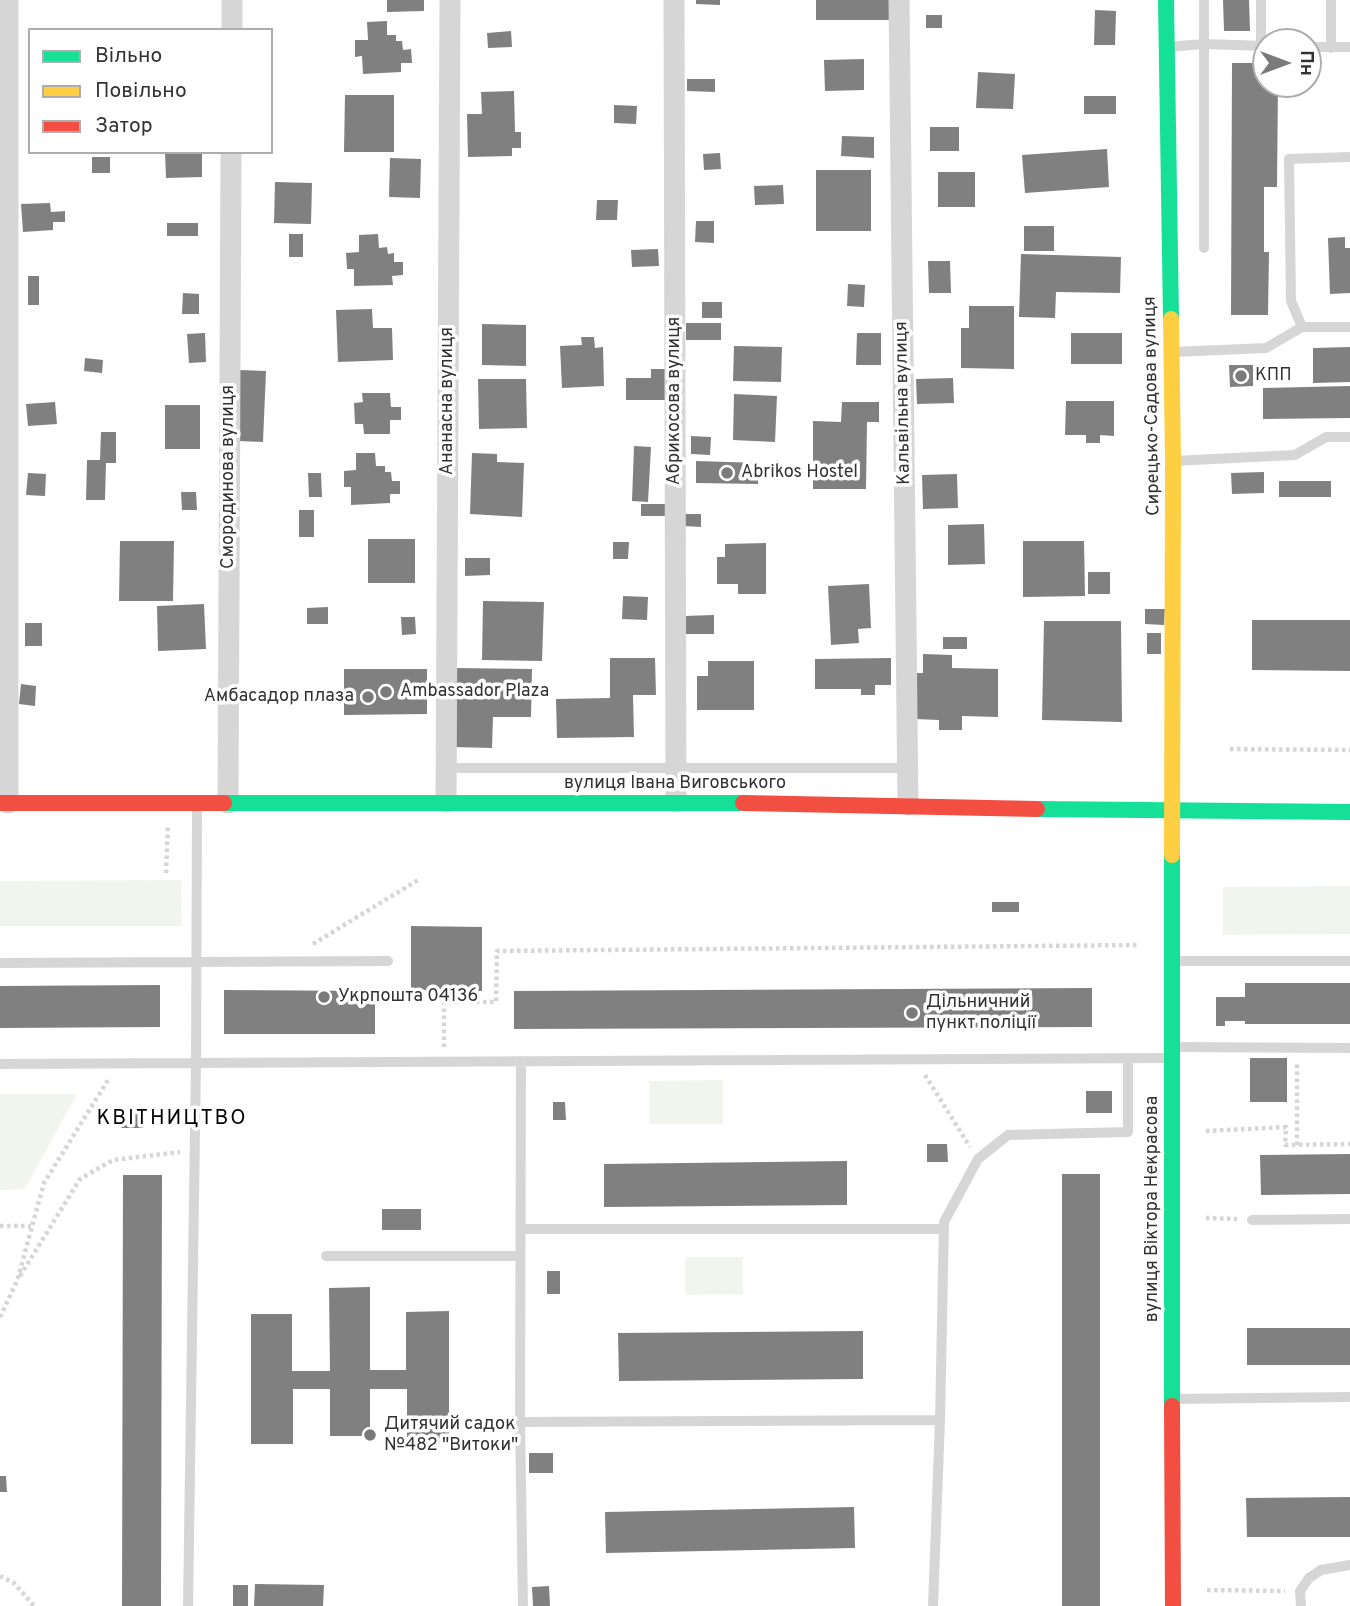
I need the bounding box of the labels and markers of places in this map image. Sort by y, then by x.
place label: КПП [1255,365,1292,387]
marker: КПП [1233,368,1249,384]
place label: Abrikos Hostel [741,462,858,484]
marker: Abrikos Hostel [719,465,735,481]
place label: Ambassador Plaza [400,681,549,703]
marker: Ambassador Plaza [378,684,394,700]
place label: Амбасадор плаза [204,686,354,708]
marker: Амбасадор плаза [360,689,376,705]
place label: Укрпошта 04136 [338,986,478,1008]
marker: Укрпошта 04136 [316,989,332,1005]
place label: Дільничний пункт поліції [926,992,1036,1034]
marker: Дільничний пункт поліції [904,1005,920,1021]
place label: Дитячий садок №482 "Витоки" [384,1414,518,1456]
marker: Дитячий садок №482 "Витоки" [362,1427,378,1443]

